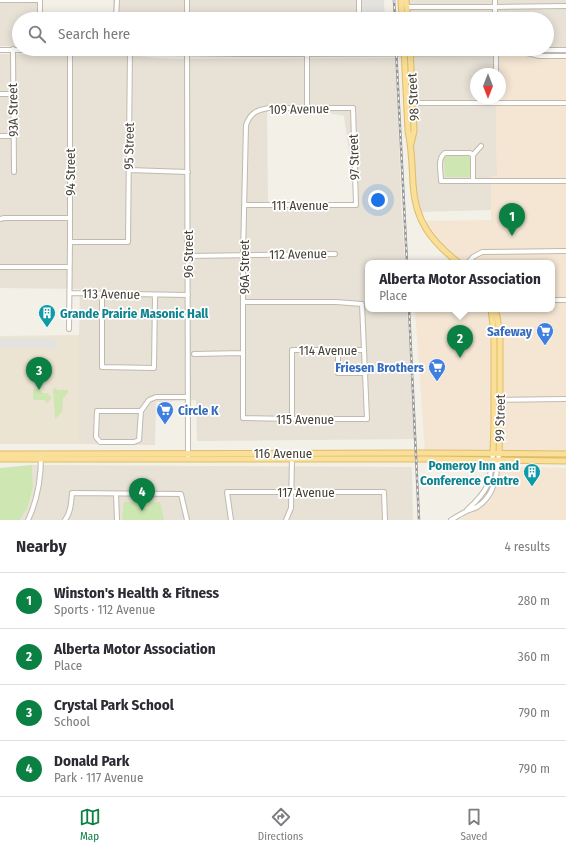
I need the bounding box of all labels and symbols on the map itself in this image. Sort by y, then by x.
north arrow [470,68,506,104]
street label: 98 Street [404,72,422,121]
street label: 93A Street [5,82,21,137]
street label: 109 Avenue [269,101,329,117]
street label: 95 Street [121,121,137,170]
street label: 97 Street [346,133,362,180]
street label: 94 Street [63,147,78,196]
your location [368,190,388,210]
street label: 111 Avenue [272,198,328,213]
pin: 1 [499,203,525,236]
street label: 96 Street [181,229,196,278]
street label: 96A Street [237,239,252,294]
street label: 112 Avenue [269,246,327,262]
street label: 113 Avenue [82,286,140,302]
building icon: Grande Prairie Masonic Hall [37,303,57,328]
place label: Grande Prairie Masonic Hall [60,306,209,321]
supermarket icon: Safeway [535,321,555,346]
place label: Safeway [487,324,533,339]
pin: 2 [447,325,473,358]
street label: 114 Avenue [299,343,357,358]
pin: 3 [26,357,52,390]
supermarket icon: Friesen Brothers [427,357,447,382]
place label: Friesen Brothers [335,360,424,375]
street label: 99 Street [492,393,508,442]
supermarket icon: Circle K [155,400,175,425]
place label: Circle K [178,403,219,418]
street label: 115 Avenue [276,412,334,427]
street label: 116 Avenue [254,446,312,461]
place label: Pomeroy Inn and Conference Centre [420,458,519,488]
building icon: Pomeroy Inn and Conference Centre [522,462,542,487]
pin: 4 [129,478,155,511]
street label: 117 Avenue [277,485,335,500]

